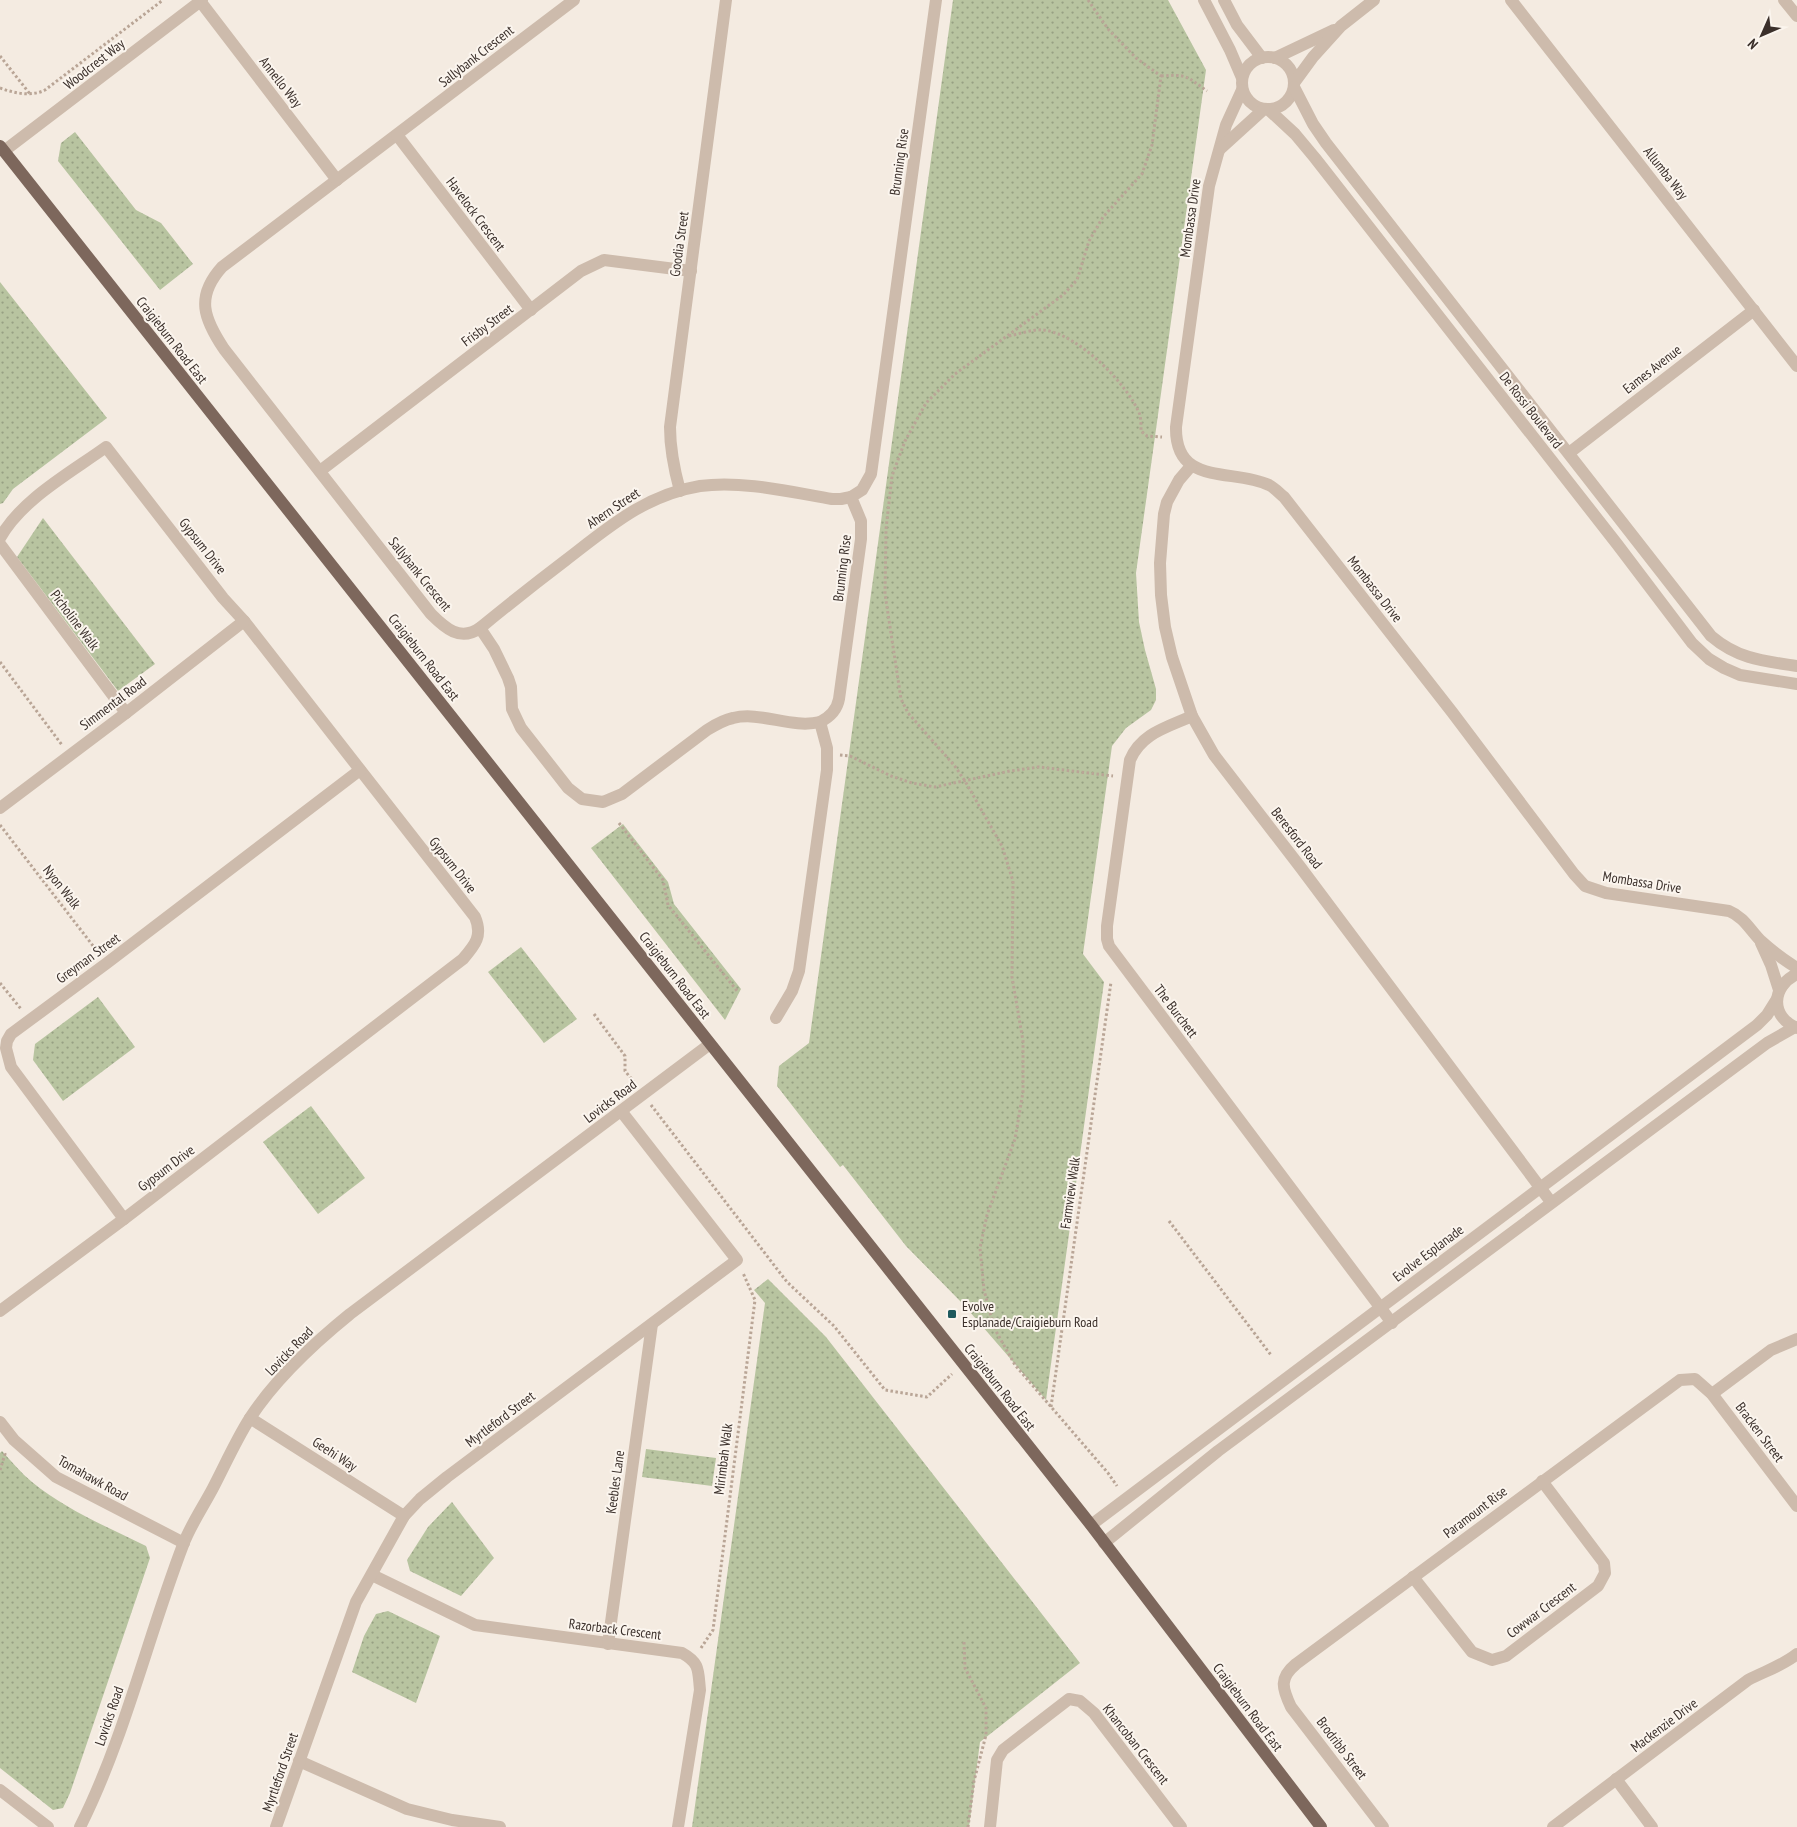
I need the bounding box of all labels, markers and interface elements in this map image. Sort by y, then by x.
north arrow [1737,10,1787,60]
street label: Sallybank Crescent [435,21,517,91]
street label: Woodcrest Way [60,34,129,94]
text: N [1744,35,1762,53]
street label: Annello Way [255,53,307,112]
street label: Brunning Rise [885,127,913,197]
street label: Allumba Way [1640,143,1693,204]
street label: Havelock Crescent [442,174,510,255]
street label: Mombassa Drive [1176,177,1204,258]
street label: Goodia Street [666,210,692,278]
street label: Craigieburn Road East [132,293,212,387]
street label: Frisby Street [458,300,517,350]
street label: Eames Avenue [1619,340,1685,397]
street label: De Rossi Boulevard [1496,368,1566,452]
street label: Ahern Street [583,484,643,532]
street label: Gypsum Drive [175,514,231,578]
street label: Sallybank Crescent [385,533,456,615]
street label: Brunning Rise [829,533,855,602]
street label: Mombassa Drive [1344,552,1407,626]
street label: Picholine Walk [47,586,104,654]
street label: Craigieburn Road East [384,610,464,704]
street label: Simmental Road [76,672,150,734]
street label: Beresford Road [1267,804,1327,872]
street label: Gypsum Drive [425,833,481,897]
street label: Nyon Walk [39,861,85,913]
street label: Mombassa Drive [1601,867,1683,897]
street label: Craigieburn Road East [635,928,715,1022]
street label: Greyman Street [53,929,123,987]
street label: The Burchett [1150,981,1202,1041]
street label: Lovicks Road [580,1075,640,1127]
street label: Gypsum Drive [134,1141,198,1195]
street label: Farmview Walk [1056,1155,1084,1230]
street label: Evolve Esplanade [1389,1220,1467,1286]
place label: Evolve Esplanade/Craigieburn Road [962,1297,1098,1331]
marker: Evolve Esplanade/Craigieburn Road [946,1308,958,1320]
street label: Lovicks Road [261,1323,317,1379]
street label: Craigieburn Road East [960,1340,1040,1434]
street label: Myrtleford Street [462,1387,539,1451]
street label: Bracken Street [1732,1399,1788,1466]
street label: Mirimbah Walk [710,1422,736,1496]
street label: Geehi Way [309,1433,362,1476]
street label: Keebles Lane [602,1449,628,1515]
street label: Tomahawk Road [55,1451,131,1505]
street label: Paramount Rise [1439,1482,1511,1542]
street label: Cowwar Crescent [1503,1578,1579,1642]
street label: Razorback Crescent [568,1614,662,1644]
street label: Craigieburn Road East [1209,1659,1287,1755]
street label: Lovicks Road [90,1684,128,1748]
street label: Mackenzie Drive [1627,1694,1701,1756]
street label: Khancoban Crescent [1099,1700,1173,1788]
street label: Brodribb Street [1313,1713,1371,1783]
street label: Myrtleford Street [258,1730,302,1814]

